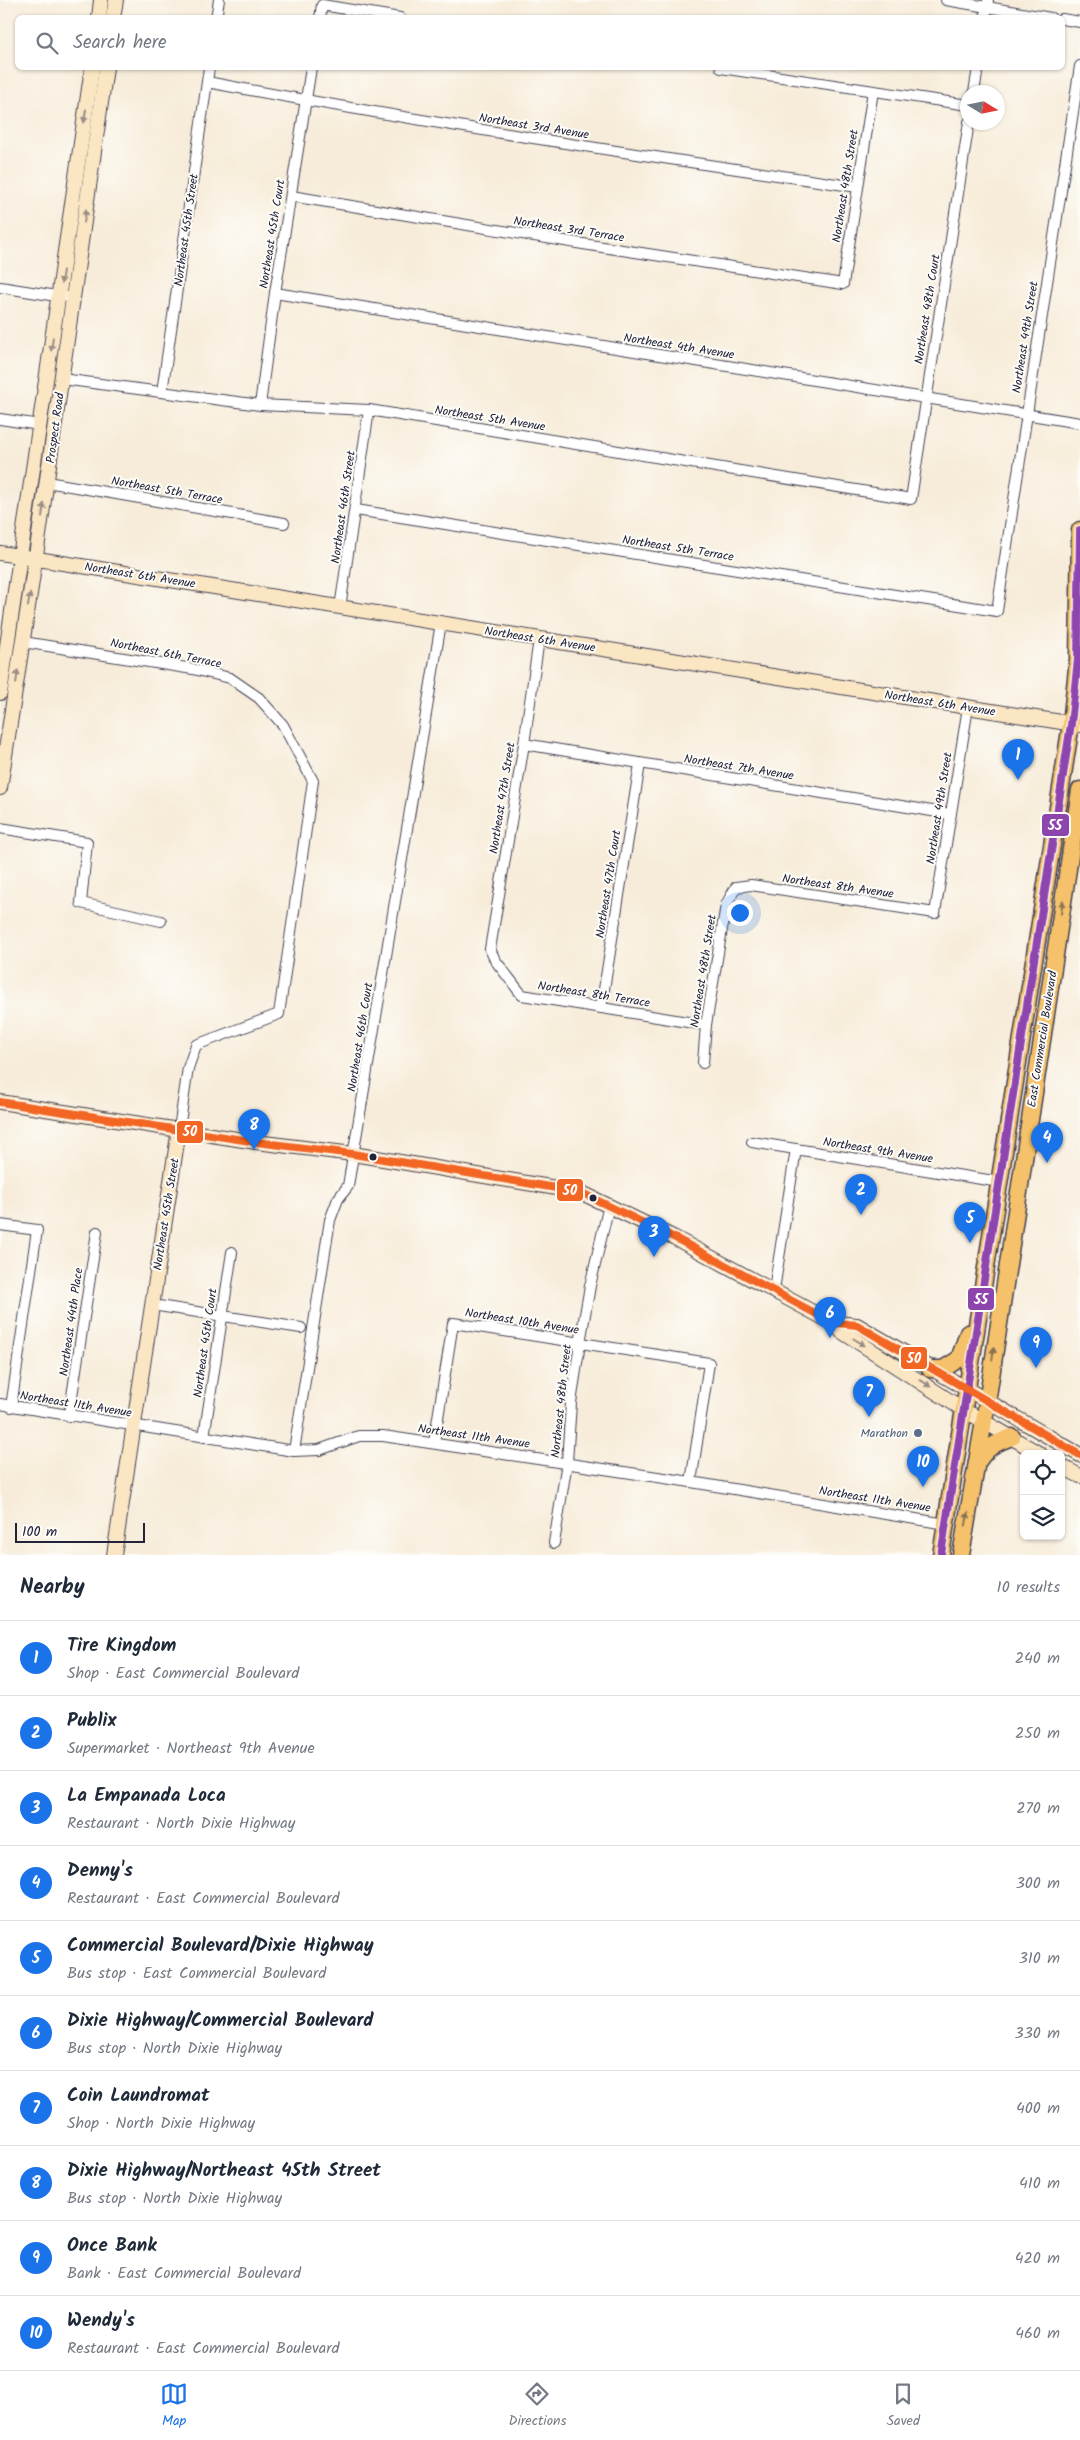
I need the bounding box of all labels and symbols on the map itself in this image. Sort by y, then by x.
north arrow [960,85,1005,130]
one-way arrow [81,108,89,124]
street label: Northeast 3rd Avenue [478,108,591,145]
street label: Northeast 48th Street [827,128,864,244]
street label: Northeast 45th Street [169,172,204,288]
street label: Northeast 45th Court [254,178,291,290]
one-way arrow [81,207,89,223]
street label: Northeast 3rd Terrace [512,211,626,248]
street label: Northeast 48th Court [909,252,946,365]
one-way arrow [57,269,65,285]
street label: Northeast 49th Street [1007,279,1044,394]
street label: Northeast 4th Avenue [622,328,736,365]
one-way arrow [48,337,56,353]
street label: Prospect Road [41,391,70,465]
street label: Northeast 5th Avenue [433,400,547,437]
street label: Northeast 46th Street [326,449,361,565]
street label: Northeast 5th Terrace [110,471,225,510]
one-way arrow [39,501,47,517]
street label: Northeast 5th Terrace [621,530,736,567]
street label: Northeast 6th Avenue [83,557,197,594]
one-way arrow [26,592,34,608]
street label: Northeast 6th Avenue [483,621,597,658]
street label: Northeast 6th Terrace [109,633,224,674]
one-way arrow [14,668,22,684]
street label: Northeast 6th Avenue [883,685,997,722]
pin: 1 [1002,739,1034,780]
street label: Northeast 47th Street [484,741,521,855]
street label: Northeast 7th Avenue [683,749,796,786]
street label: Northeast 49th Street [921,750,958,865]
line badge: 55 [1041,813,1070,837]
text: 55 [1047,815,1064,837]
street label: Northeast 47th Court [591,828,626,940]
street label: Northeast 8th Avenue [781,869,896,904]
one-way arrow [1058,899,1066,915]
your location [727,900,753,926]
street label: Northeast 48th Street [685,913,722,1029]
street label: East Commercial Boulevard [1022,969,1063,1109]
street label: Northeast 8th Terrace [536,976,652,1013]
street label: Northeast 46th Court [342,981,379,1093]
pin: 8 [238,1109,270,1150]
line badge: 50 [176,1120,204,1144]
text: 50 [182,1121,198,1143]
pin: 4 [1031,1122,1063,1163]
street label: Northeast 9th Avenue [821,1132,935,1169]
unlabelled marker [368,1152,378,1162]
street label: Northeast 45th Street [148,1156,185,1272]
pin: 2 [845,1174,877,1215]
line badge: 50 [556,1178,584,1202]
text: 50 [562,1180,578,1202]
unlabelled marker [588,1193,598,1203]
pin: 5 [954,1202,986,1243]
pin: 3 [638,1216,670,1257]
street label: Northeast 44th Place [54,1266,89,1377]
street label: Northeast 45th Court [188,1287,223,1399]
line badge: 55 [967,1287,995,1311]
text: 55 [973,1289,990,1311]
pin: 6 [814,1297,846,1338]
street label: Northeast 10th Avenue [464,1303,581,1340]
pin: 9 [1020,1327,1052,1368]
one-way arrow [853,1337,866,1347]
street label: Northeast 48th Street [546,1343,577,1459]
line badge: 50 [900,1346,928,1370]
one-way arrow [990,1346,998,1362]
text: 50 [906,1348,922,1370]
pin: 7 [853,1376,885,1417]
one-way arrow [918,1378,932,1388]
street label: Northeast 11th Avenue [19,1386,134,1423]
street label: Northeast 11th Avenue [417,1419,532,1454]
place label: Marathon [860,1424,908,1443]
marker: Marathon [912,1427,924,1439]
pin: 10 [907,1446,939,1487]
street label: Northeast 11th Avenue [818,1481,933,1518]
one-way arrow [964,1510,972,1526]
scale bar [15,1520,145,1543]

